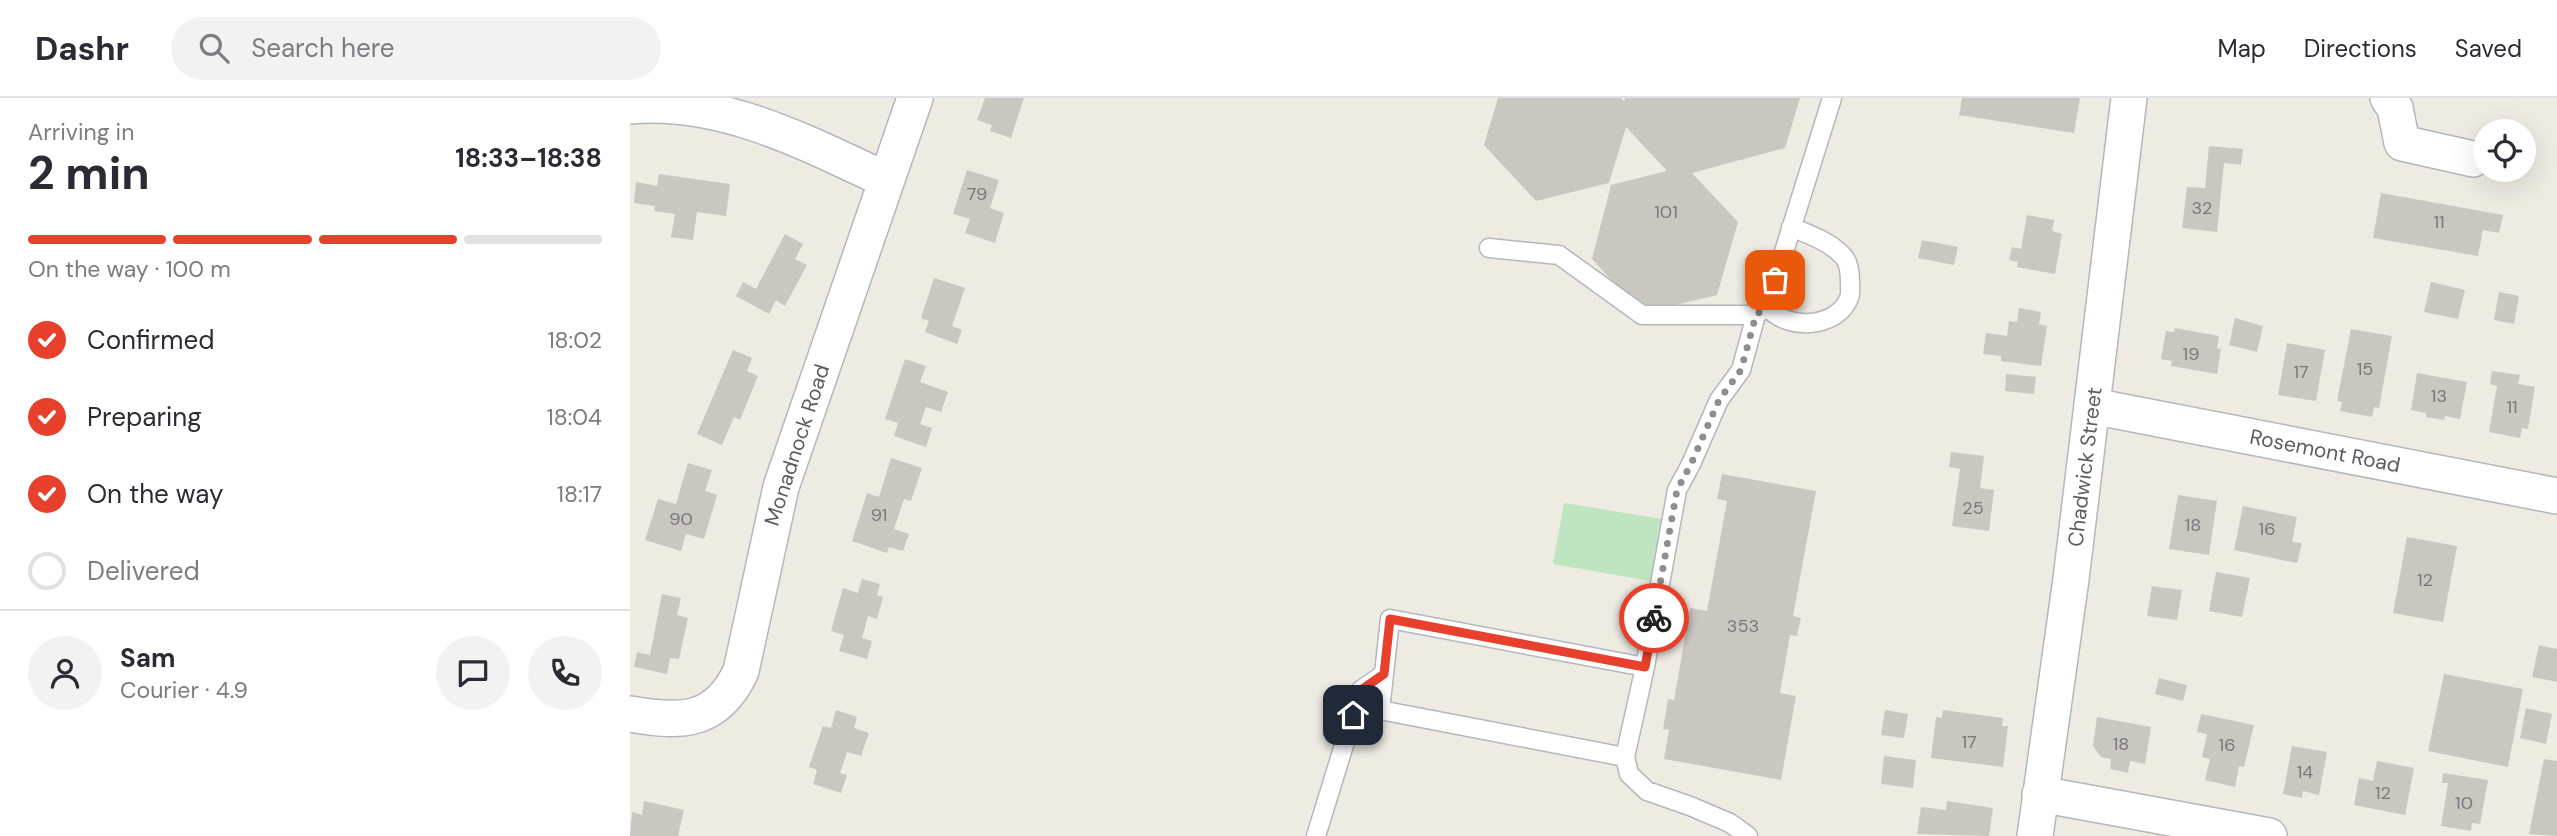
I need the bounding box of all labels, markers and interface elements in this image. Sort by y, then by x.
search box [171,17,661,80]
text: Dashr [35,27,129,70]
icon: search [195,29,233,67]
text: Search here [251,31,395,65]
text: Map [2218,33,2266,64]
text: Directions [2304,33,2417,64]
text: Saved [2455,33,2522,64]
text: Arriving in [28,117,134,147]
map controls [2473,119,2536,182]
button: locate [2473,119,2536,182]
text: 18:33–18:38 [455,141,602,175]
text: 2 min [28,143,150,203]
house number: 79 [967,182,987,206]
house number: 32 [2191,196,2213,220]
house number: 101 [1654,200,1678,224]
house number: 11 [2433,210,2445,234]
pin [1745,250,1805,310]
text: On the way · 100 m [28,254,231,284]
icon: bag [1756,261,1794,299]
icon: check [28,321,66,359]
text: Confirmed [87,323,214,357]
text: 18:02 [547,325,602,355]
house number: 19 [2183,342,2199,366]
house number: 15 [2357,357,2373,381]
house number: 17 [2293,360,2309,384]
street label: Monadnock Road [758,361,836,529]
house number: 13 [2431,384,2447,408]
street label: Chadwick Street [2061,386,2109,548]
house number: 11 [2506,395,2518,419]
icon: check [28,398,66,436]
text: Preparing [87,400,202,434]
text: 18:04 [547,402,602,432]
street label: Rosemont Road [2247,423,2403,479]
icon: check [28,475,66,513]
text: On the way [87,477,223,511]
text: 18:17 [557,479,602,509]
house number: 25 [1962,496,1984,520]
house number: 91 [871,503,887,527]
house number: 90 [669,507,693,531]
house number: 18 [2185,513,2201,537]
house number: 16 [2259,517,2275,541]
text: Delivered [87,554,200,588]
house number: 12 [2417,568,2433,592]
courier [1619,583,1689,653]
icon: bike [1635,599,1673,637]
house number: 353 [1727,614,1759,638]
button: person [28,636,102,710]
button: chat [436,636,510,710]
button: phone [528,636,602,710]
text: Sam [120,641,175,675]
text: Courier · 4.9 [120,675,248,705]
pin [1323,685,1383,745]
icon: home [1334,696,1372,734]
house number: 17 [1961,730,1977,754]
house number: 18 [2113,732,2129,756]
house number: 16 [2219,733,2235,757]
house number: 14 [2297,760,2313,784]
house number: 12 [2375,781,2391,805]
house number: 10 [2455,791,2473,815]

